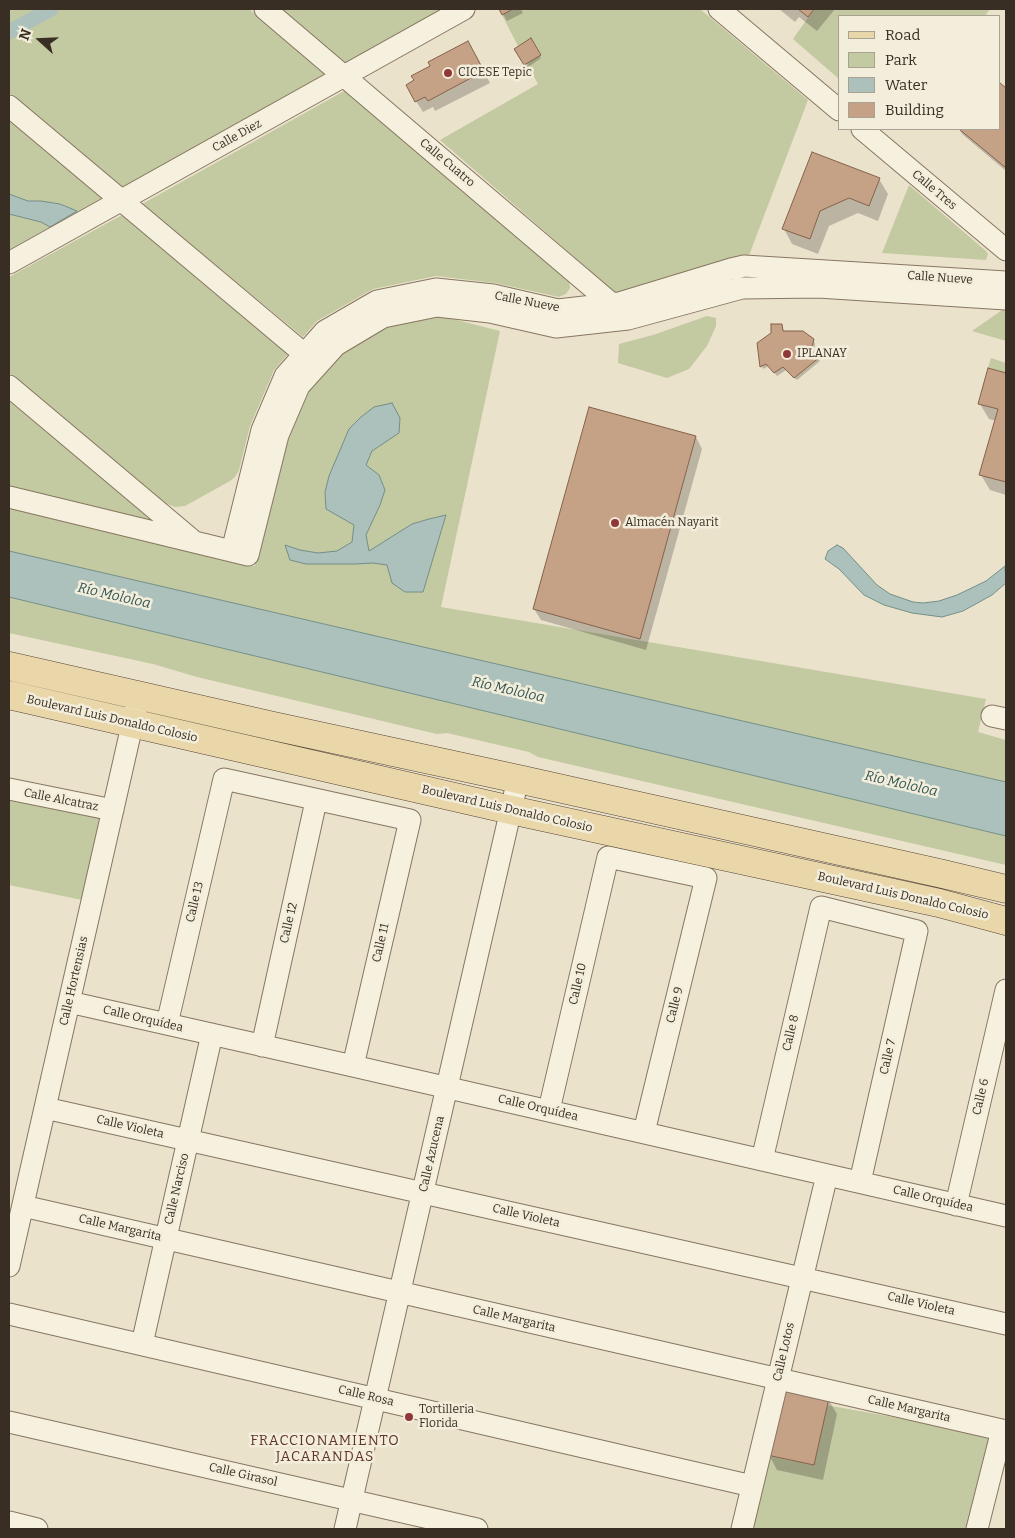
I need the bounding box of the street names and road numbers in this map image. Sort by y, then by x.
street label: Calle Diez [210,117,264,155]
street label: Calle Cuatro [416,136,478,190]
street label: Calle Tres [909,167,959,213]
street label: Calle Nueve [907,269,973,287]
street label: Calle Nueve [493,289,561,315]
street label: Boulevard Luis Donaldo Colosio [25,692,199,746]
street label: Boulevard Luis Donaldo Colosio [420,782,594,836]
street label: Calle Alcatraz [22,786,100,814]
street label: Boulevard Luis Donaldo Colosio [816,869,990,923]
street label: Calle 13 [183,880,207,924]
street label: Calle 12 [277,901,301,945]
street label: Calle 11 [370,922,392,964]
street label: Calle Hortensias [57,935,91,1027]
street label: Calle 10 [566,962,590,1006]
street label: Calle 9 [664,985,686,1025]
street label: Calle Orquídea [101,1003,185,1035]
street label: Calle 8 [780,1013,802,1053]
street label: Calle 7 [877,1038,899,1076]
street label: Calle 6 [970,1077,992,1117]
street label: Calle Orquídea [496,1092,580,1124]
street label: Calle Violeta [95,1112,165,1142]
street label: Calle Azucena [416,1114,448,1194]
street label: Calle Narciso [162,1152,192,1226]
street label: Calle Orquídea [891,1183,975,1215]
street label: Calle Violeta [491,1201,561,1231]
street label: Calle Margarita [77,1211,163,1245]
street label: Calle Violeta [886,1289,956,1319]
street label: Calle Margarita [471,1302,557,1336]
street label: Calle Lotos [770,1321,798,1383]
street label: Calle Rosa [337,1383,395,1409]
street label: Calle Margarita [866,1392,952,1426]
street label: Calle Girasol [207,1460,279,1490]

